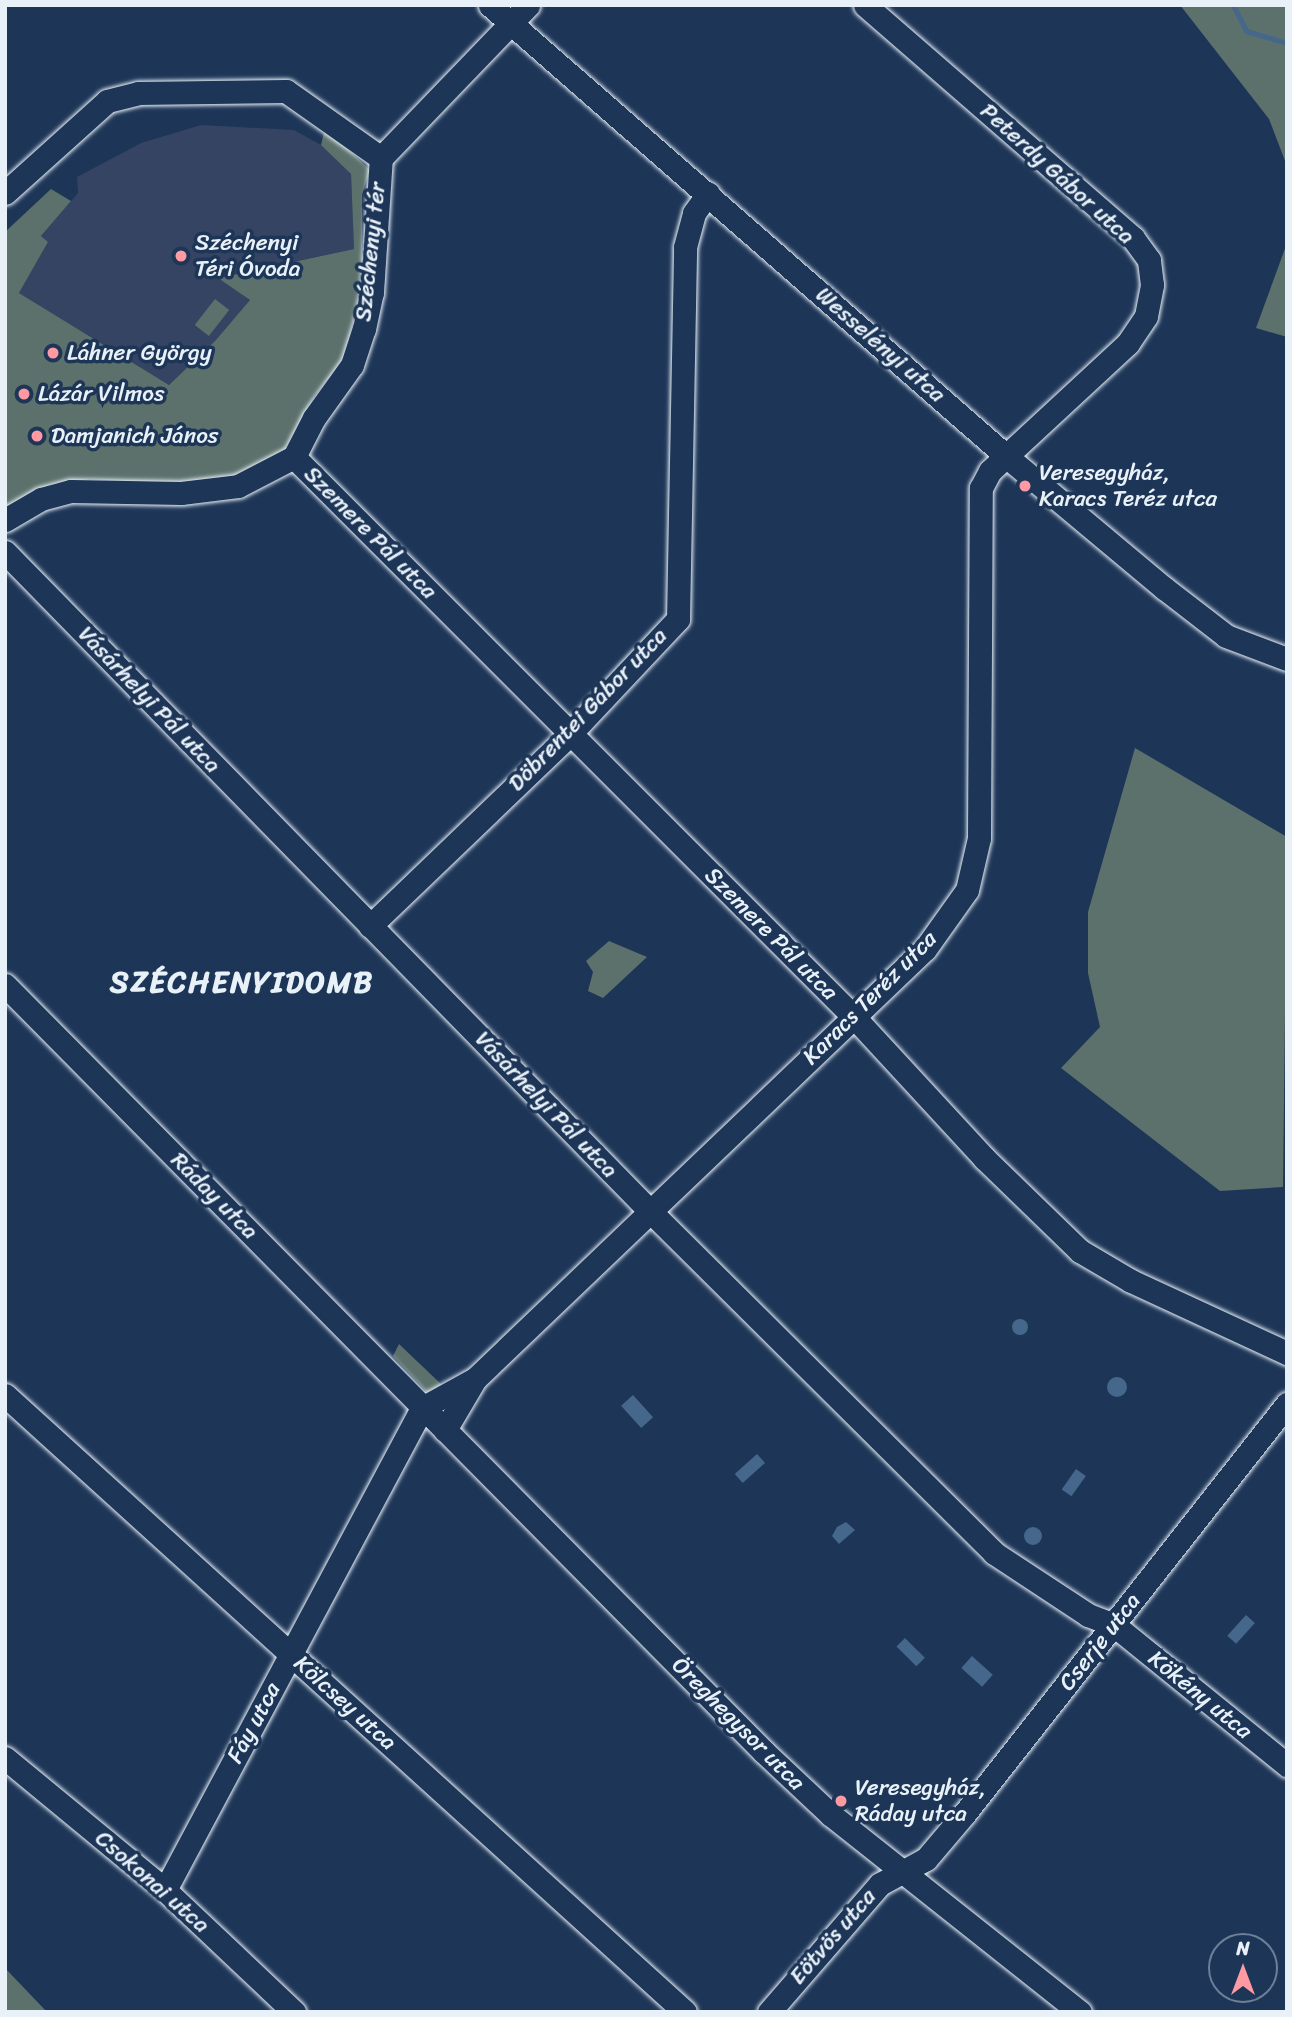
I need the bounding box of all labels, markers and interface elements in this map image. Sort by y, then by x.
street label: Peterdy Gábor utca [974,97,1140,251]
street label: Széchenyi tér [350,181,392,323]
place label: Széchenyi Téri Óvoda [195,229,300,283]
marker: Széchenyi Téri Óvoda [173,248,189,264]
street label: Wesselényi utca [809,281,951,409]
place label: Láhner György [67,339,212,367]
marker: Láhner György [45,345,61,361]
place label: Lázár Vilmos [38,380,163,408]
marker: Lázár Vilmos [16,386,32,402]
place label: Damjanich János [51,422,218,450]
marker: Damjanich János [29,428,45,444]
place label: Veresegyház, Karacs Teréz utca [1039,459,1218,513]
street label: Szemere Pál utca [298,461,442,605]
marker: Veresegyház, Karacs Teréz utca [1017,478,1033,494]
street label: Vásárhelyi Pál utca [72,621,226,779]
street label: Döbrentei Gábor utca [503,622,673,798]
street label: Szemere Pál utca [699,862,843,1006]
street label: Karacs Teréz utca [797,925,943,1071]
district label: SZÉCHENYIDOMB [112,964,372,1000]
street label: Vásárhelyi Pál utca [469,1026,623,1184]
street label: Ráday utca [164,1146,264,1246]
street label: Cserje utca [1053,1588,1147,1696]
street label: Kökény utca [1143,1645,1257,1745]
street label: Kölcsey utca [288,1650,402,1756]
street label: Öreghegysor utca [666,1652,810,1796]
street label: Fáy utca [221,1678,287,1768]
place label: Veresegyház, Ráday utca [855,1774,986,1828]
marker: Veresegyház, Ráday utca [833,1793,849,1809]
street label: Csokonai utca [89,1825,215,1939]
street label: Eötvös utca [784,1884,882,1990]
text: N [1236,1932,1250,1965]
north arrow [1208,1933,1278,2003]

